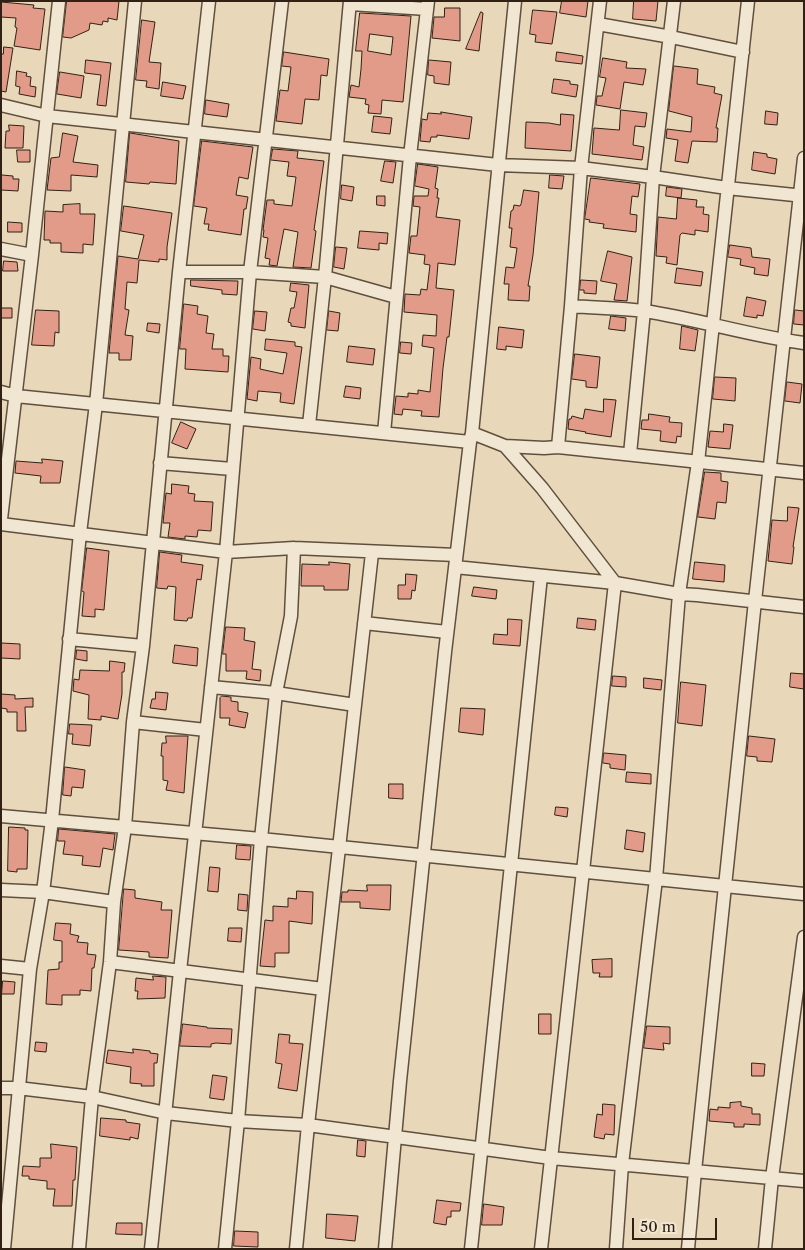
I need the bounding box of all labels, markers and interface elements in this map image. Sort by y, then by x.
scale bar [635,1208,720,1240]
text: 50 m [640,1217,676,1236]

